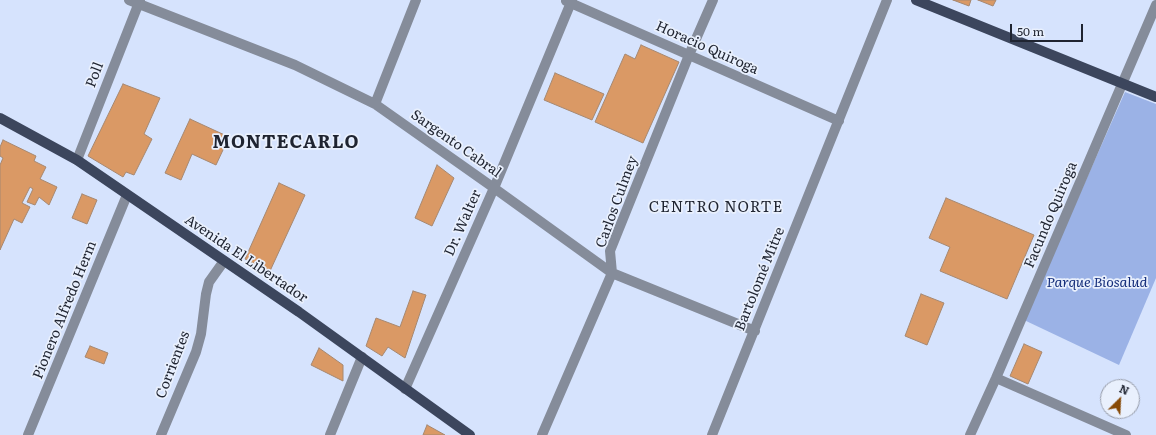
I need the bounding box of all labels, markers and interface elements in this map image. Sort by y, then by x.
scale bar [1012,16,1085,42]
street label: Horacio Quiroga [653,18,761,78]
text: 50 m [1017,22,1044,40]
street label: Poll [83,60,107,90]
street label: Sargento Cabral [408,107,504,181]
district label: MONTECARLO [212,132,360,154]
street label: Carlos Culmey [593,154,641,250]
street label: Facundo Quiroga [1021,159,1081,271]
street label: Dr. Walter [441,187,485,259]
district label: CENTRO NORTE [649,199,783,217]
street label: Avenida El Libertador [181,212,311,306]
street label: Bartolomé Mitre [732,225,788,333]
street label: Pionero Alfredo Herm [30,238,100,382]
park label: Parque Biosalud [1046,275,1148,291]
street label: Corrientes [152,329,194,401]
north arrow [1100,379,1140,419]
text: N [1117,380,1132,398]

